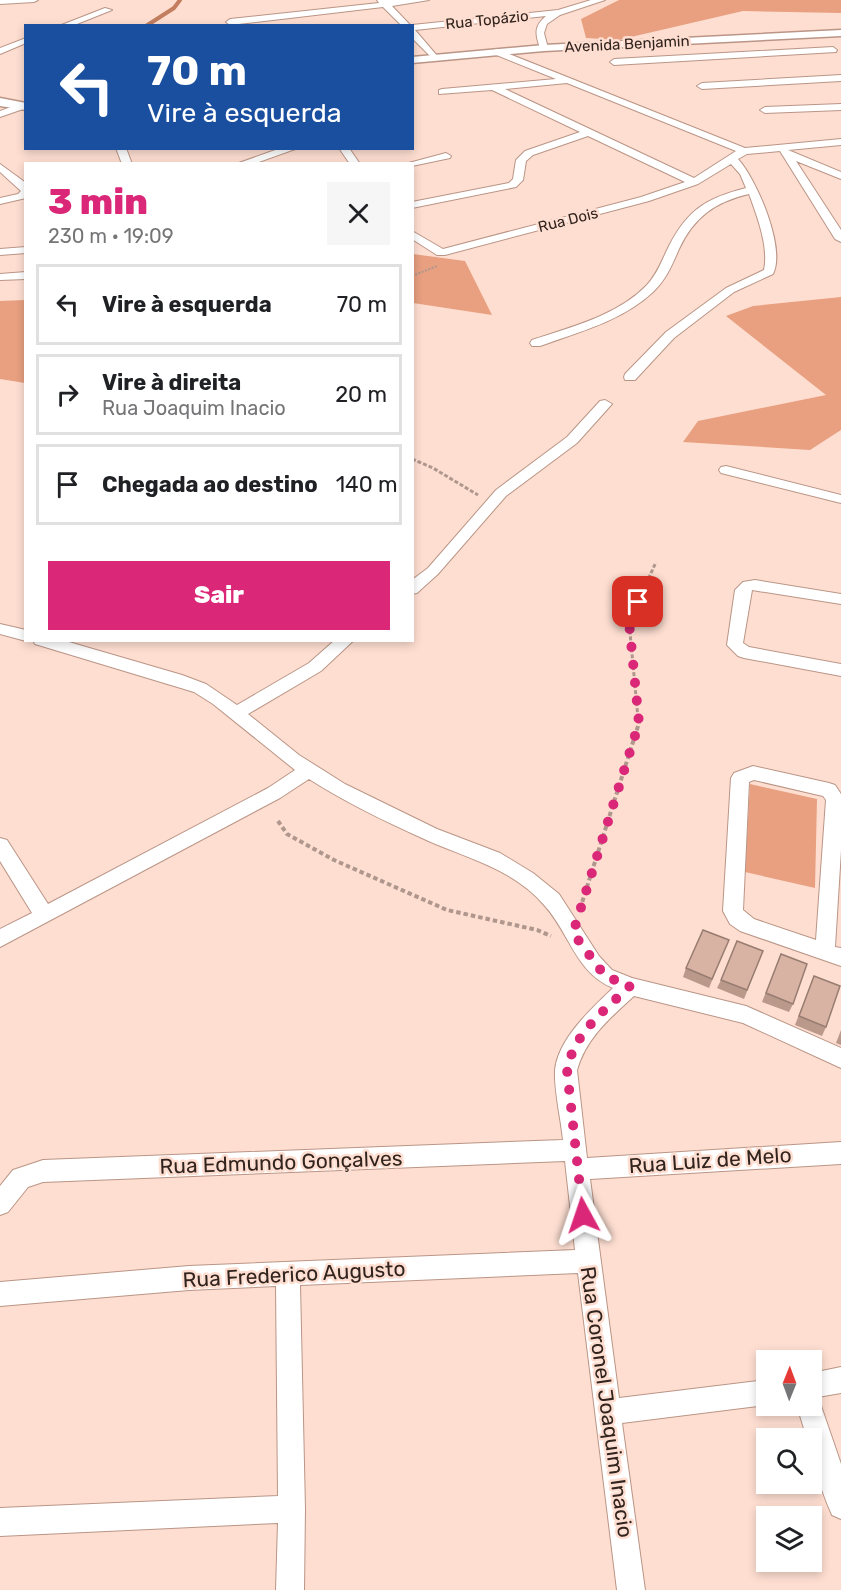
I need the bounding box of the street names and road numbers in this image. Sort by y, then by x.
street label: Rua Topázio [445,7,529,33]
street label: Avenida Benjamin [564,32,690,56]
street label: Rua Dois [536,204,600,236]
street label: Rua Luiz de Melo [628,1142,792,1178]
street label: Rua Edmundo Gonçalves [159,1145,403,1179]
street label: Rua Frederico Augusto [182,1256,406,1292]
street label: Rua Coronel Joaquim Inacio [576,1265,638,1539]

